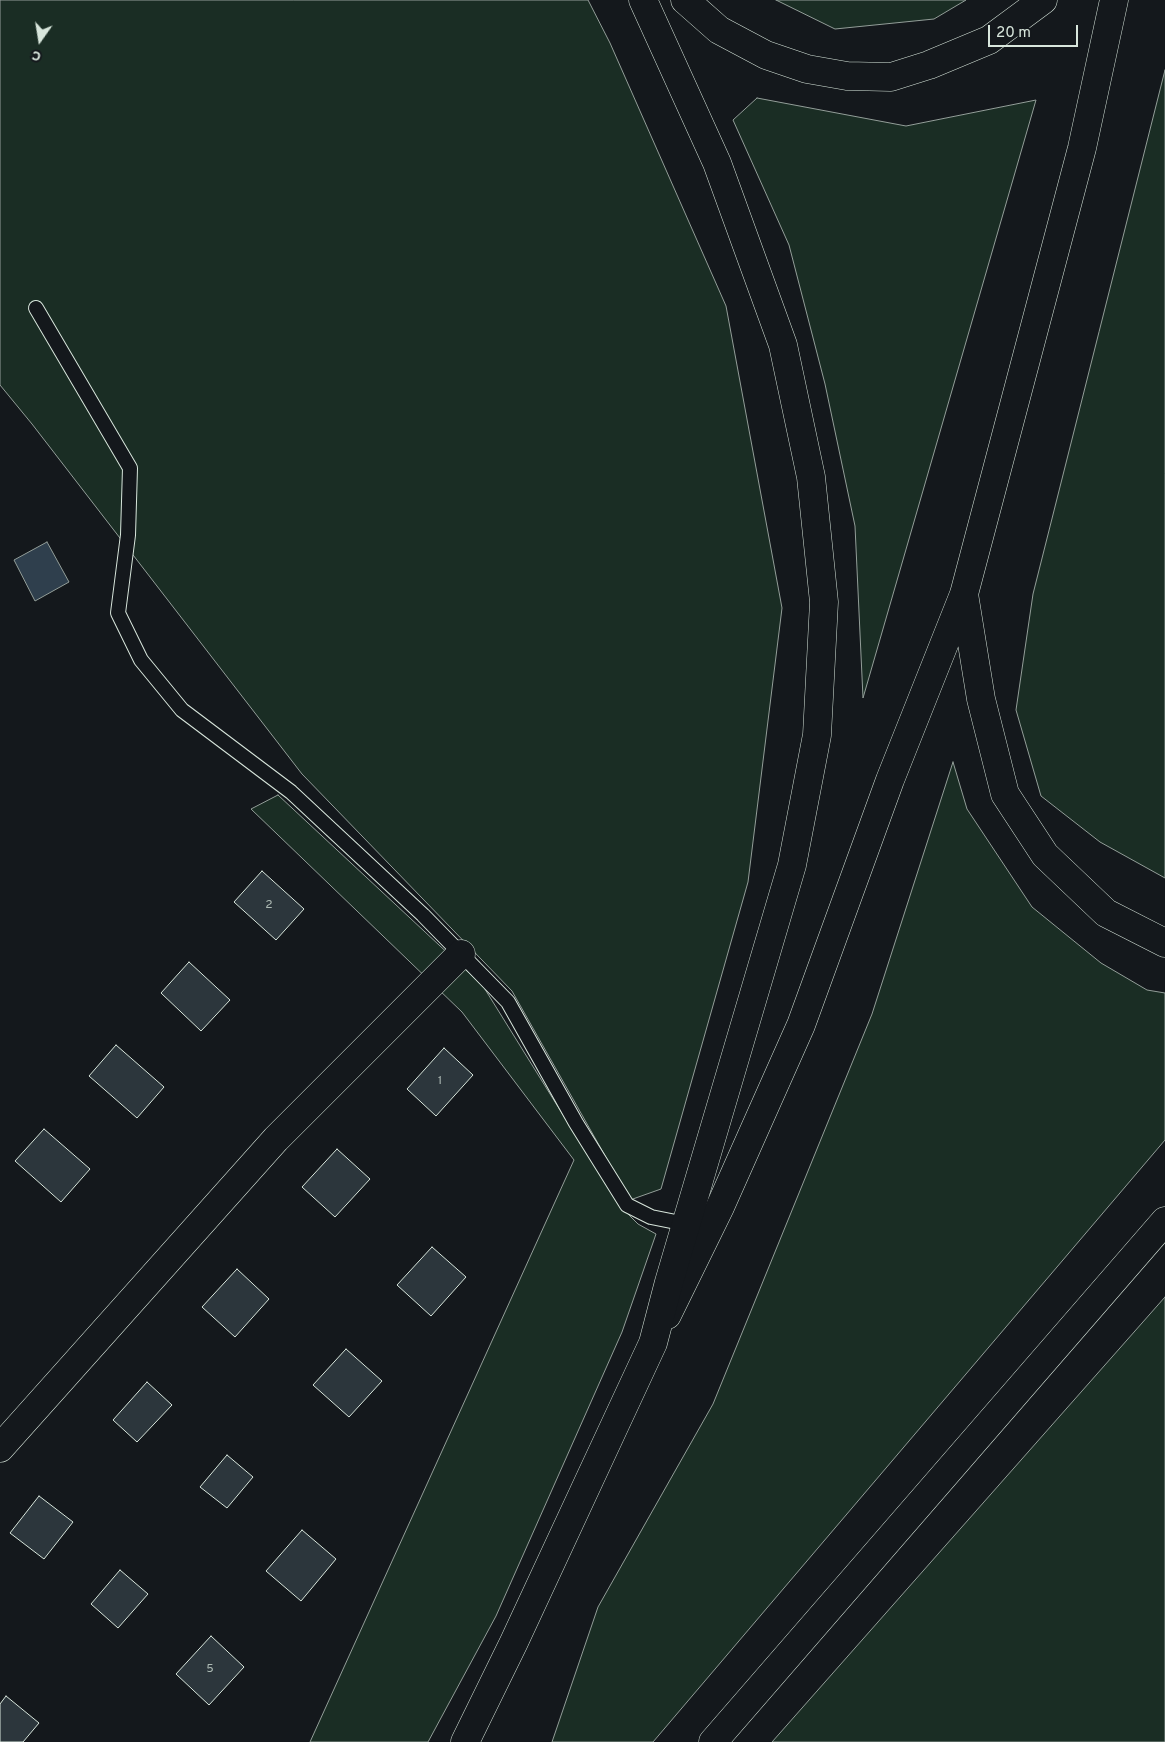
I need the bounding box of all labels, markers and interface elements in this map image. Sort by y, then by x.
north arrow [15,15,65,65]
scale bar [990,15,1080,47]
text: 20 m [996,24,1031,43]
text: С [30,46,43,64]
house number: 2 [265,899,273,913]
house number: 1 [438,1075,442,1089]
house number: 5 [206,1663,214,1677]

